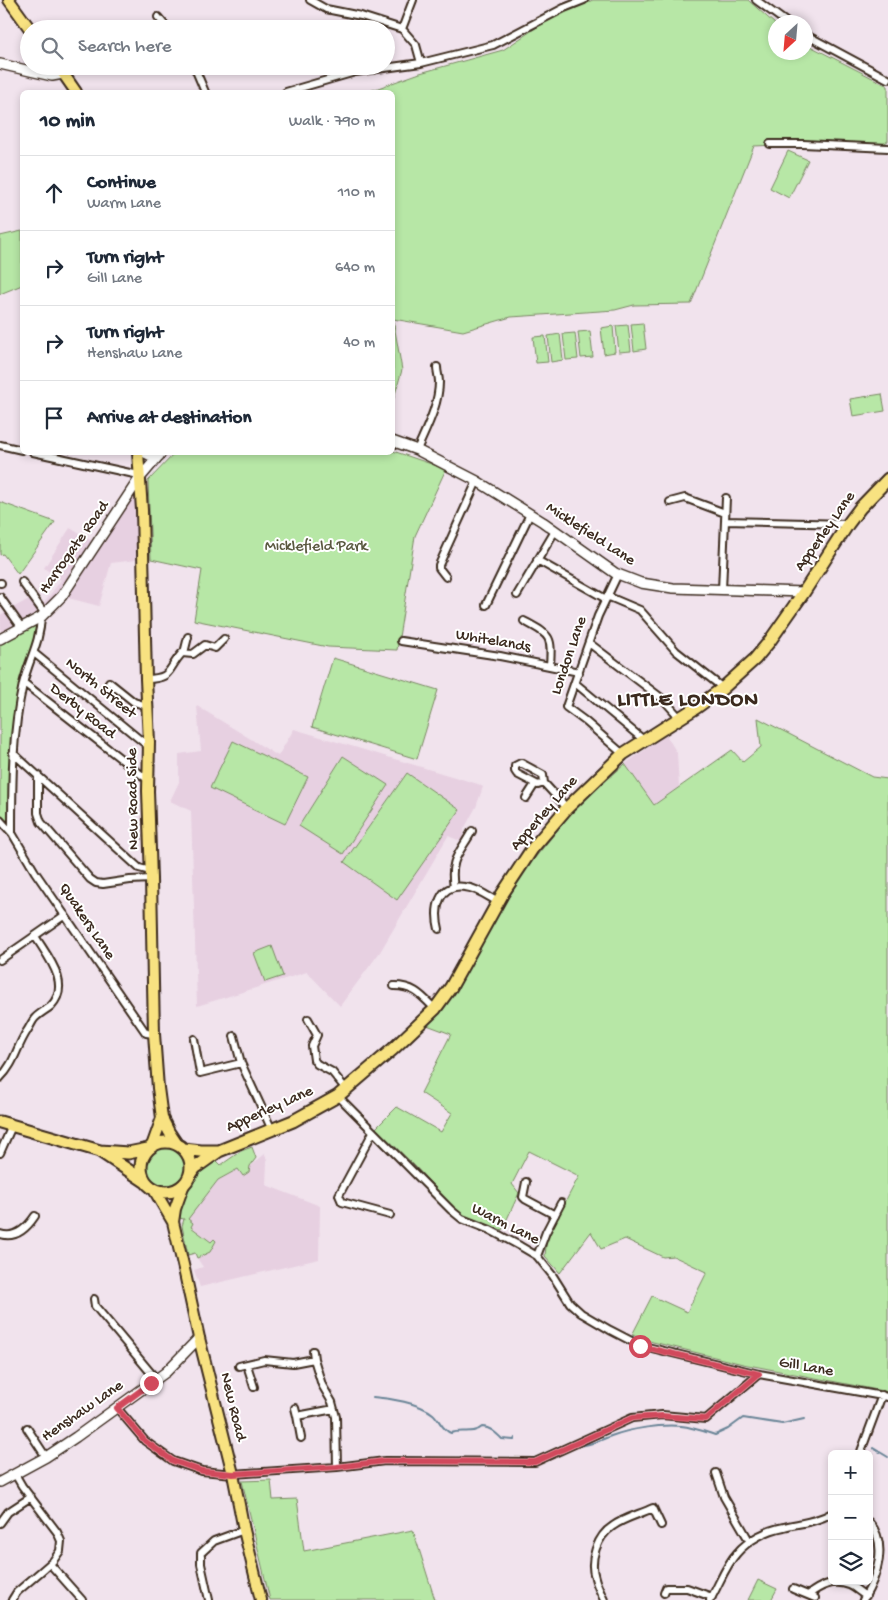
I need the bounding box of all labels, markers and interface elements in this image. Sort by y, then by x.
north arrow [768,15,813,60]
search box [20,20,395,75]
icon: search [38,34,66,62]
text: Search here [78,36,172,59]
text: 10 min [40,110,95,135]
text: Walk · 790 m [289,113,375,132]
text: Continue [87,172,156,195]
icon: ahead [40,179,68,207]
text: 110 m [338,184,375,203]
text: Warm Lane [87,195,161,214]
text: Turn right [87,247,163,270]
icon: right [40,254,68,282]
text: 640 m [335,259,375,278]
text: Gill Lane [87,270,142,289]
text: Turn right [87,322,163,345]
icon: right [40,329,68,357]
text: 40 m [343,334,375,353]
text: Henshaw Lane [87,345,182,364]
icon: arrive [40,404,68,432]
text: Arrive at destination [87,407,251,430]
street label: Apperley Lane [792,488,861,576]
street label: Harrogate Road [36,497,115,598]
street label: Micklefield Lane [542,499,639,571]
park label: Micklefield Park [265,538,369,557]
street label: London Lane [548,614,592,698]
street label: Whitelands [454,626,533,658]
street label: North Street [61,655,141,724]
street label: Derby Road [44,679,120,745]
district label: LITTLE LONDON [617,689,759,714]
street label: New Road Side [124,747,144,850]
street label: Apperley Lane [507,772,583,855]
street label: Quakers Lane [53,880,119,965]
street label: Apperley Lane [224,1082,317,1138]
street label: Warm Lane [468,1200,543,1251]
route start [629,1335,652,1358]
street label: Gill Lane [777,1354,835,1382]
street label: New Road [214,1371,250,1445]
route end [140,1372,163,1395]
street label: Henshaw Lane [39,1377,128,1447]
map controls [828,1450,873,1585]
button: + [828,1450,873,1495]
button: − [828,1495,873,1540]
button: layers [828,1540,873,1585]

